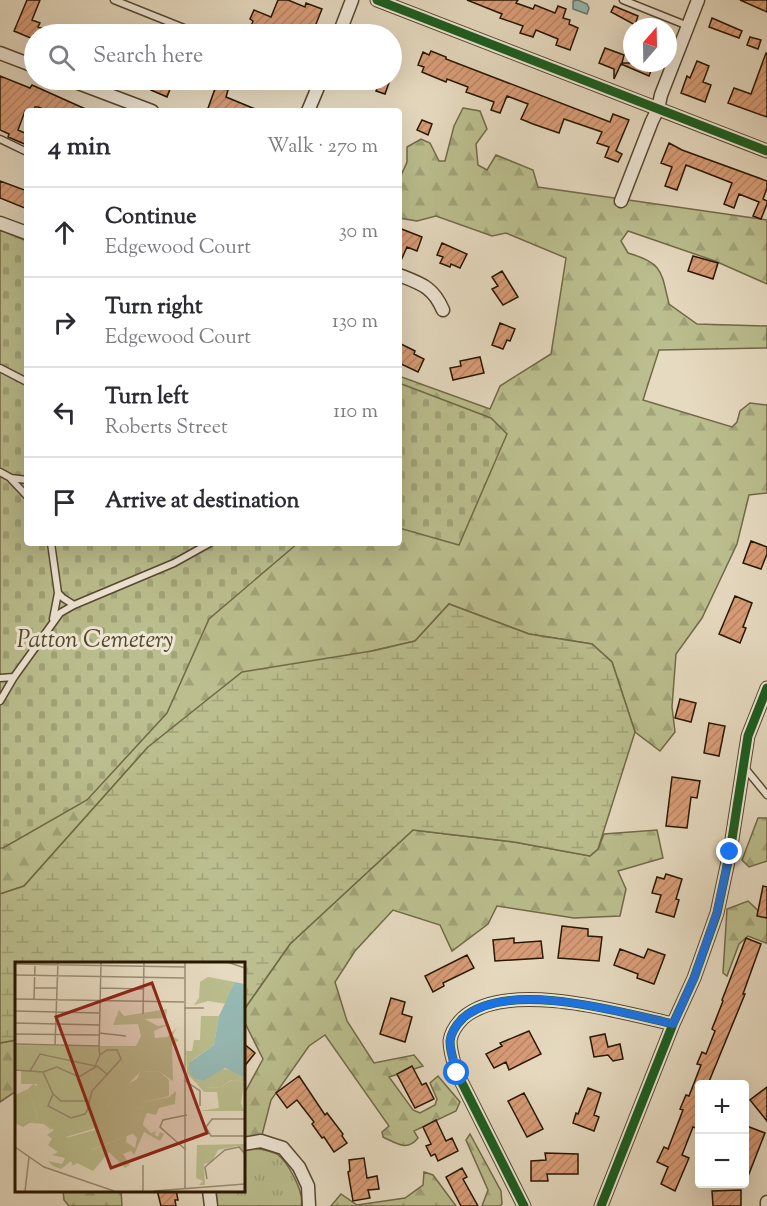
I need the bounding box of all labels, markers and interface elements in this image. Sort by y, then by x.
north arrow [623,18,677,72]
search box [24,24,402,90]
icon: search [45,41,78,74]
text: Search here [93,41,203,73]
text: 4 min [48,129,111,166]
text: Walk · 270 m [267,133,378,162]
text: Continue [105,202,196,234]
icon: ahead [48,216,81,249]
text: 30 m [339,218,378,247]
text: Edgewood Court [105,234,251,263]
text: Turn right [105,292,202,324]
icon: right [48,306,81,339]
text: 130 m [332,308,378,337]
text: Edgewood Court [105,324,251,353]
text: Turn left [105,382,188,414]
icon: left [48,396,81,429]
text: 110 m [333,398,378,427]
text: Roberts Street [105,414,228,443]
icon: arrive [48,486,81,519]
text: Arrive at destination [105,486,300,518]
park label: Patton Cemetery [17,624,174,658]
route end [716,838,742,864]
inset map [15,962,244,1191]
route start [443,1059,469,1085]
map controls [695,1080,749,1188]
button: + [695,1080,749,1134]
button: − [695,1134,749,1188]

